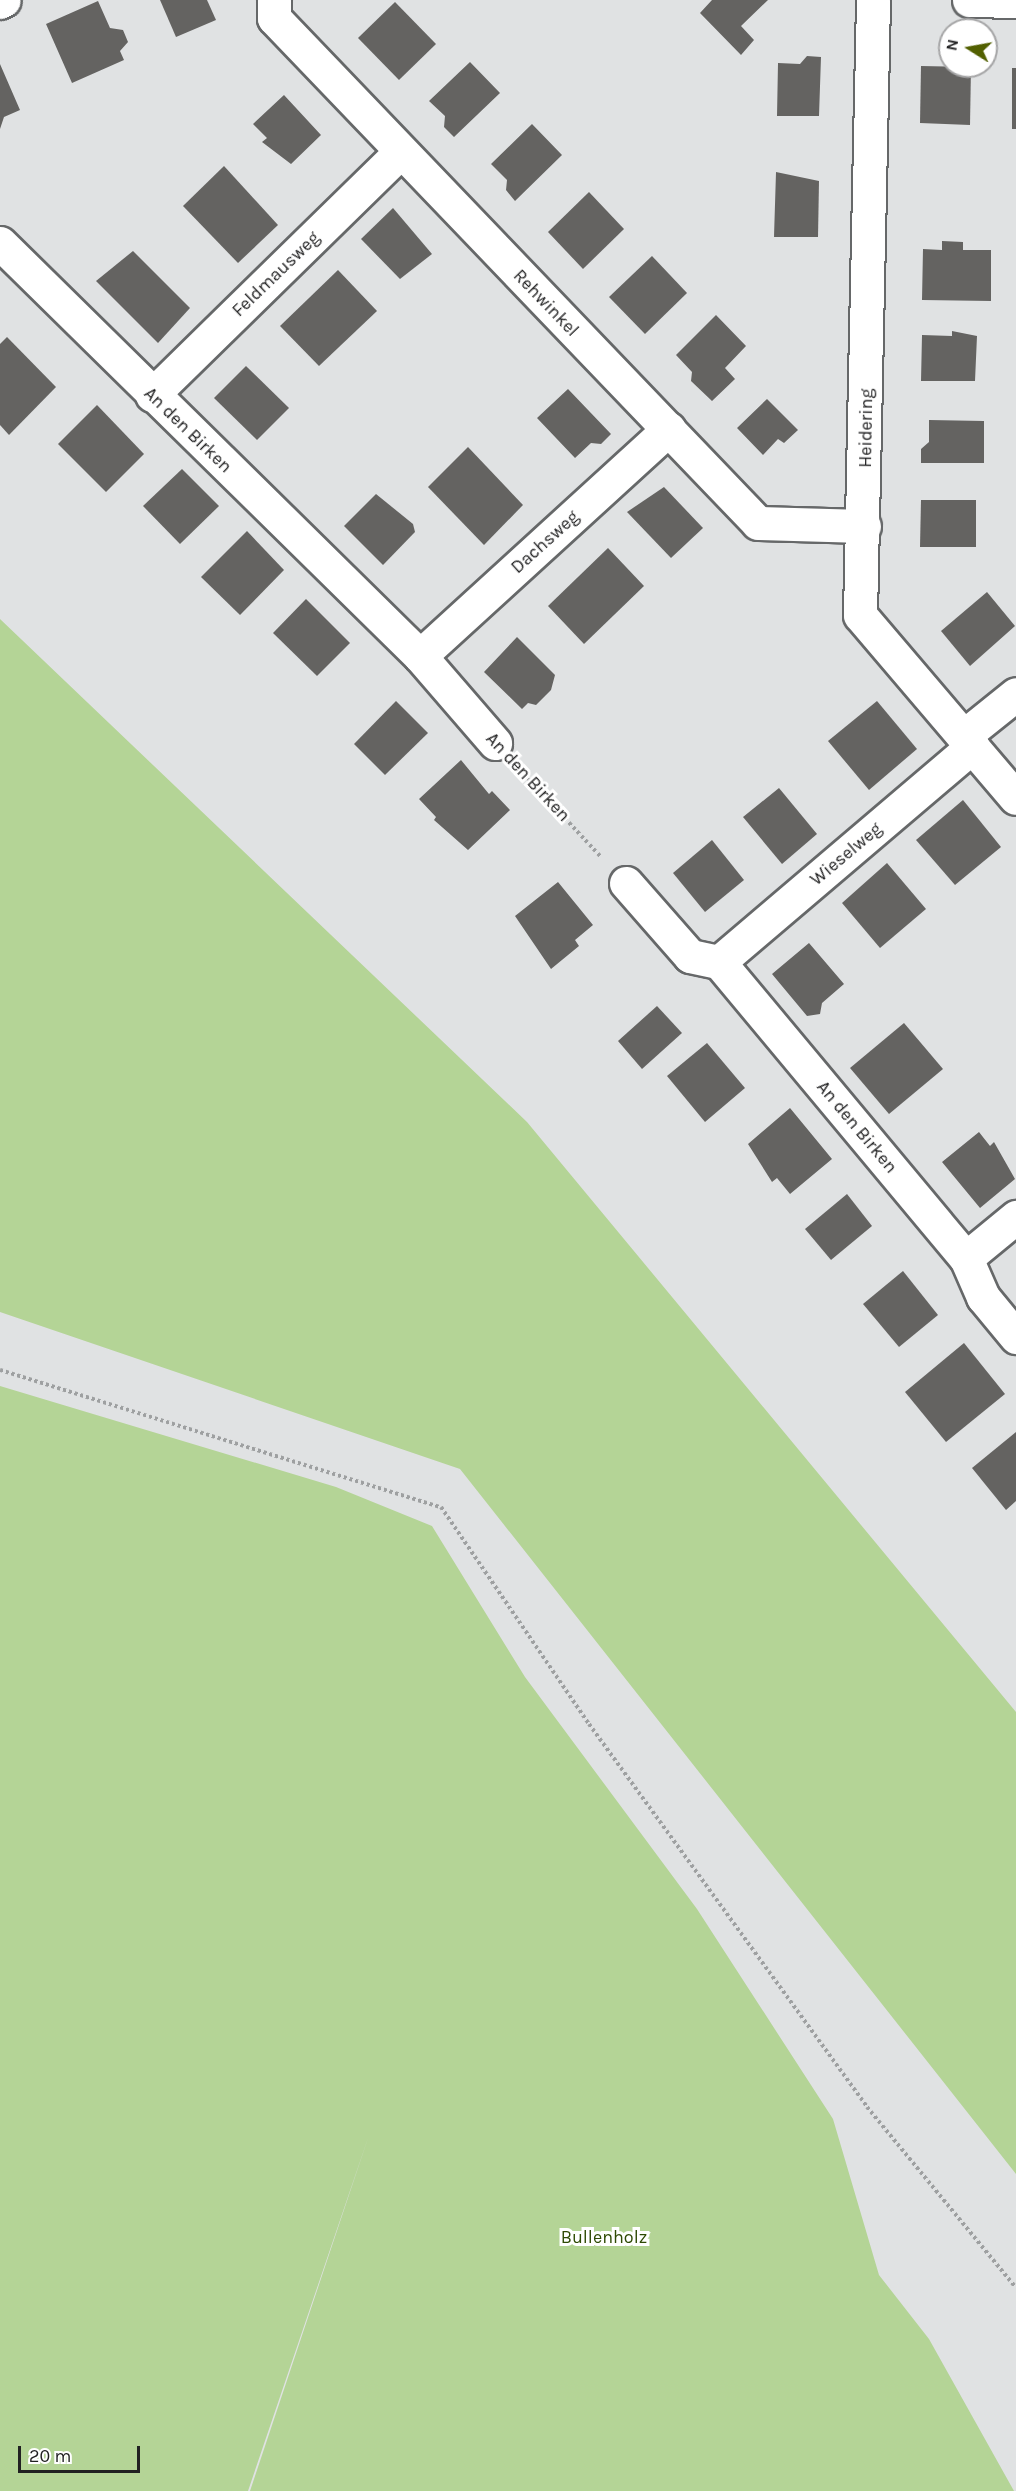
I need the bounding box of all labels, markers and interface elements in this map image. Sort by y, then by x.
north arrow [938,18,998,78]
text: N [941,37,962,52]
street label: Feldmausweg [228,227,324,321]
street label: Rehwinkel [509,265,583,341]
street label: An den Birken [140,383,236,477]
street label: Heidering [855,388,877,468]
street label: Dachsweg [507,506,583,578]
street label: An den Birken [481,728,575,826]
street label: Wieselweg [806,818,886,890]
street label: An den Birken [812,1076,902,1178]
park label: Bullenholz [561,2226,647,2248]
scale bar [21,2434,142,2472]
text: 20 m [29,2445,71,2467]

